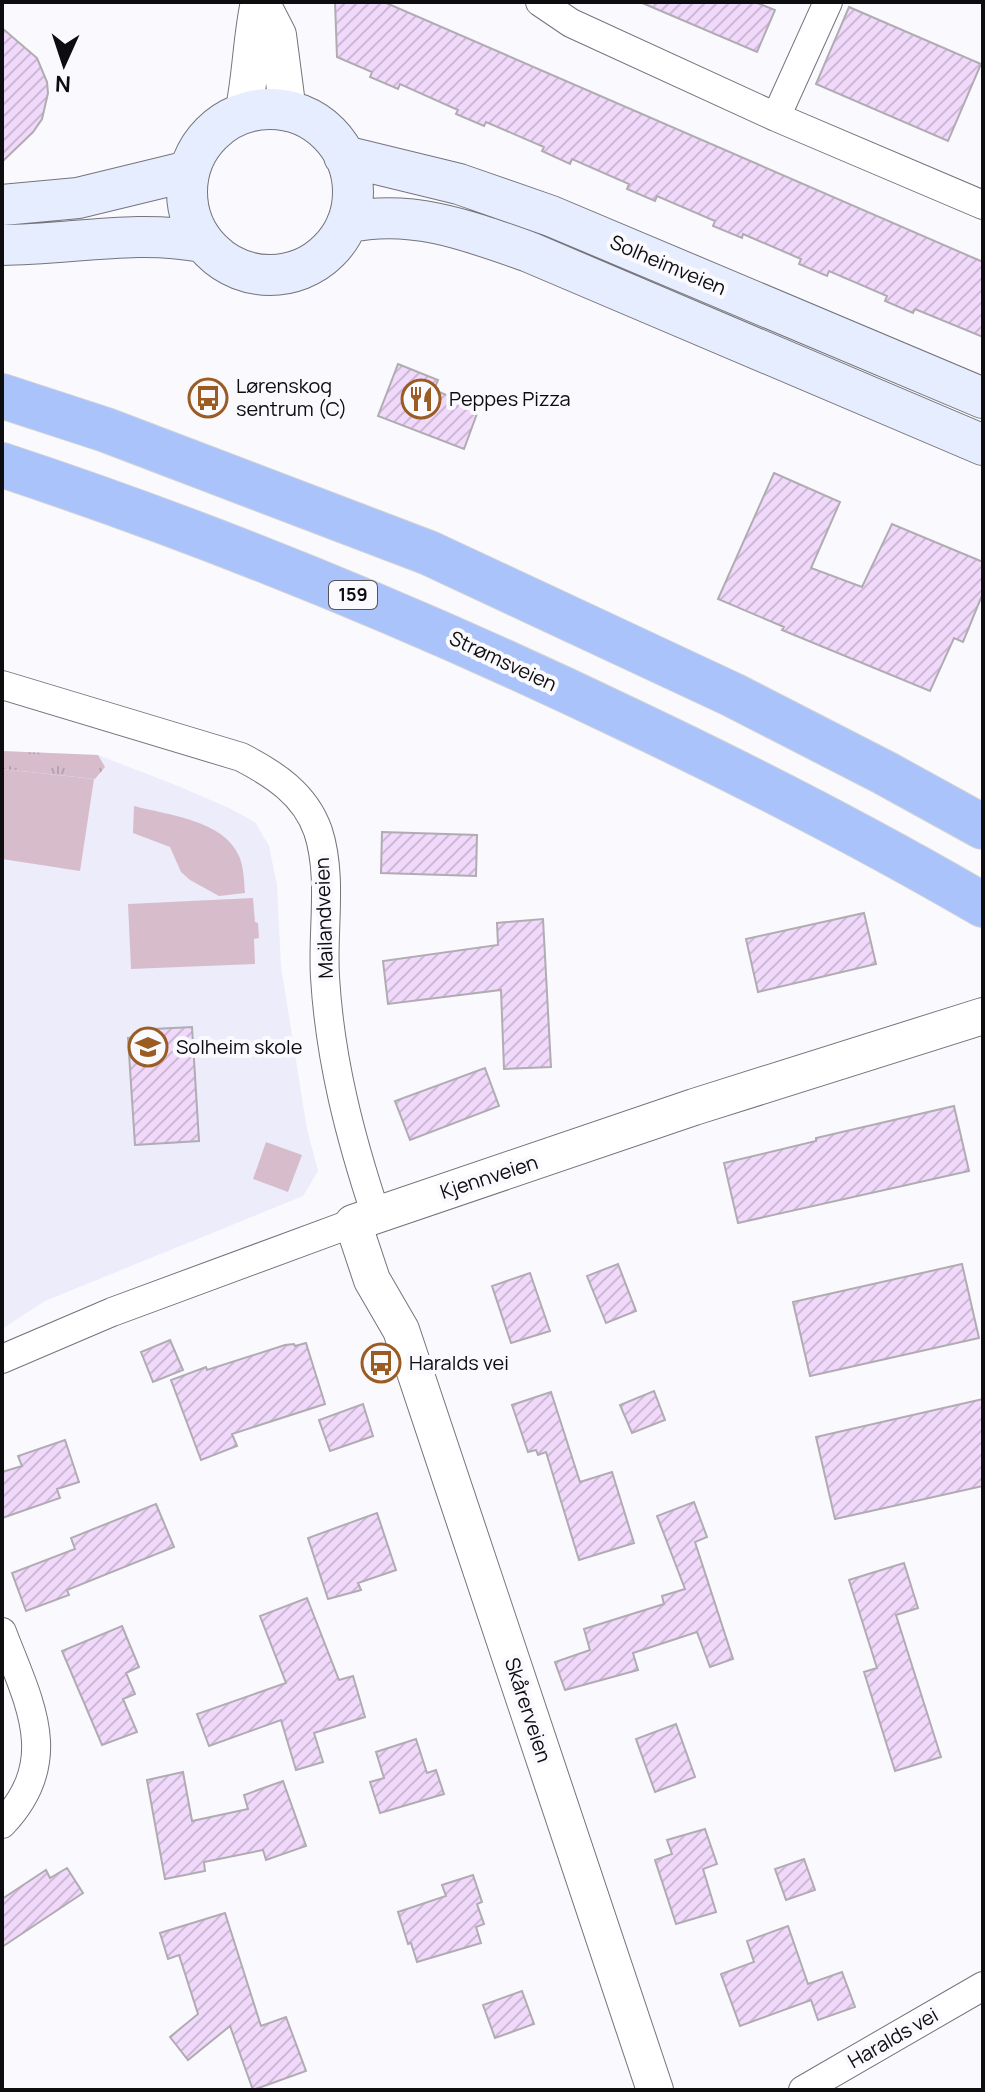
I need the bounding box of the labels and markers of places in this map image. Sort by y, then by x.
place label: Lørenskog sentrum (C) [236,372,347,422]
bus stop icon: Lørenskog sentrum (C) [187,377,229,419]
restaurant icon: Peppes Pizza [400,378,442,420]
place label: Peppes Pizza [449,385,571,412]
school or university icon: Solheim skole [127,1026,169,1068]
place label: Solheim skole [176,1033,302,1060]
bus stop icon: Haralds vei [360,1342,402,1384]
place label: Haralds vei [409,1349,509,1376]

